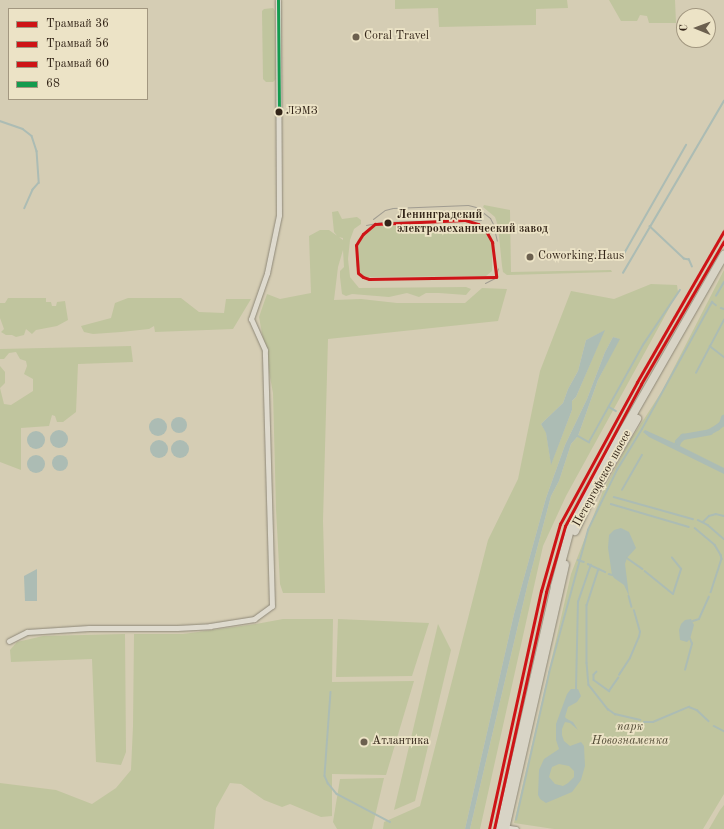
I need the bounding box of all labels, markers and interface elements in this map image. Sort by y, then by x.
legend [8,8,148,100]
north arrow [676,8,716,48]
text: Трамвай 36 [46,18,109,30]
text: С [679,24,690,32]
place label: Coral Travel [364,30,429,44]
marker: Coral Travel [351,32,361,42]
text: Трамвай 56 [46,38,109,50]
text: Трамвай 60 [46,58,109,70]
text: 68 [46,78,60,90]
place label: ЛЭМЗ [286,105,318,119]
marker: ЛЭМЗ [274,107,284,117]
place label: Ленинградский электромеханический завод [397,209,548,237]
marker: Ленинградский электромеханический завод [382,217,394,229]
place label: Coworking.Haus [538,250,624,264]
marker: Coworking.Haus [525,252,535,262]
street label: Петергофское шоссе [571,428,635,530]
park label: парк Новознаменка [592,721,668,749]
place label: Атлантика [372,735,429,749]
marker: Атлантика [359,737,369,747]

